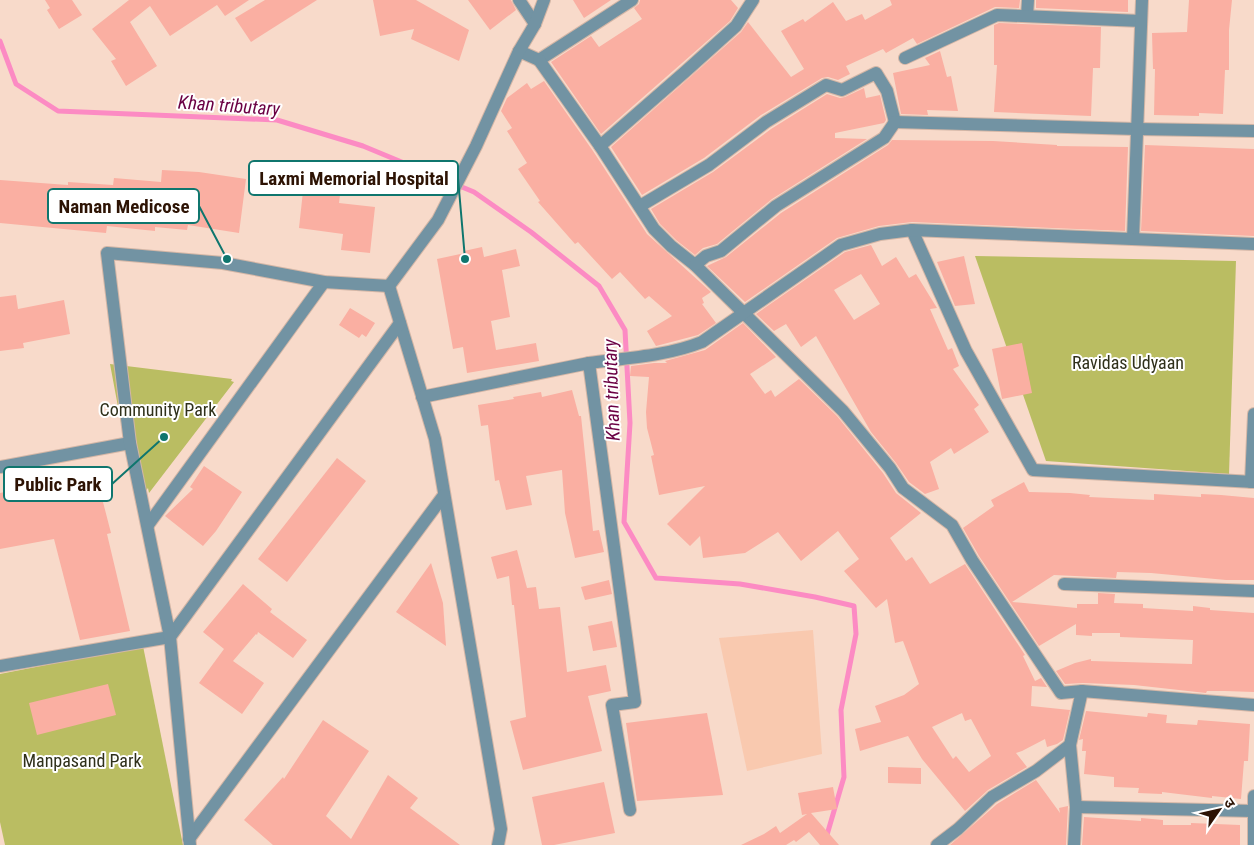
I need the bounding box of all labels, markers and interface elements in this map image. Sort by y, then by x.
water label: Khan tributary [177,90,282,121]
callout: Laxmi Memorial Hospital [249,161,458,195]
text: Laxmi Memorial Hospital [259,167,449,190]
callout: Naman Medicose [48,189,199,223]
text: Naman Medicose [59,195,189,218]
water label: Khan tributary [598,337,625,441]
park label: Ravidas Udyaan [1072,352,1184,373]
park label: Community Park [100,399,216,420]
callout: Public Park [4,467,112,501]
text: Public Park [14,473,103,496]
park label: Manpasand Park [22,750,142,771]
north arrow [1194,785,1244,835]
text: उ [1221,795,1239,811]

